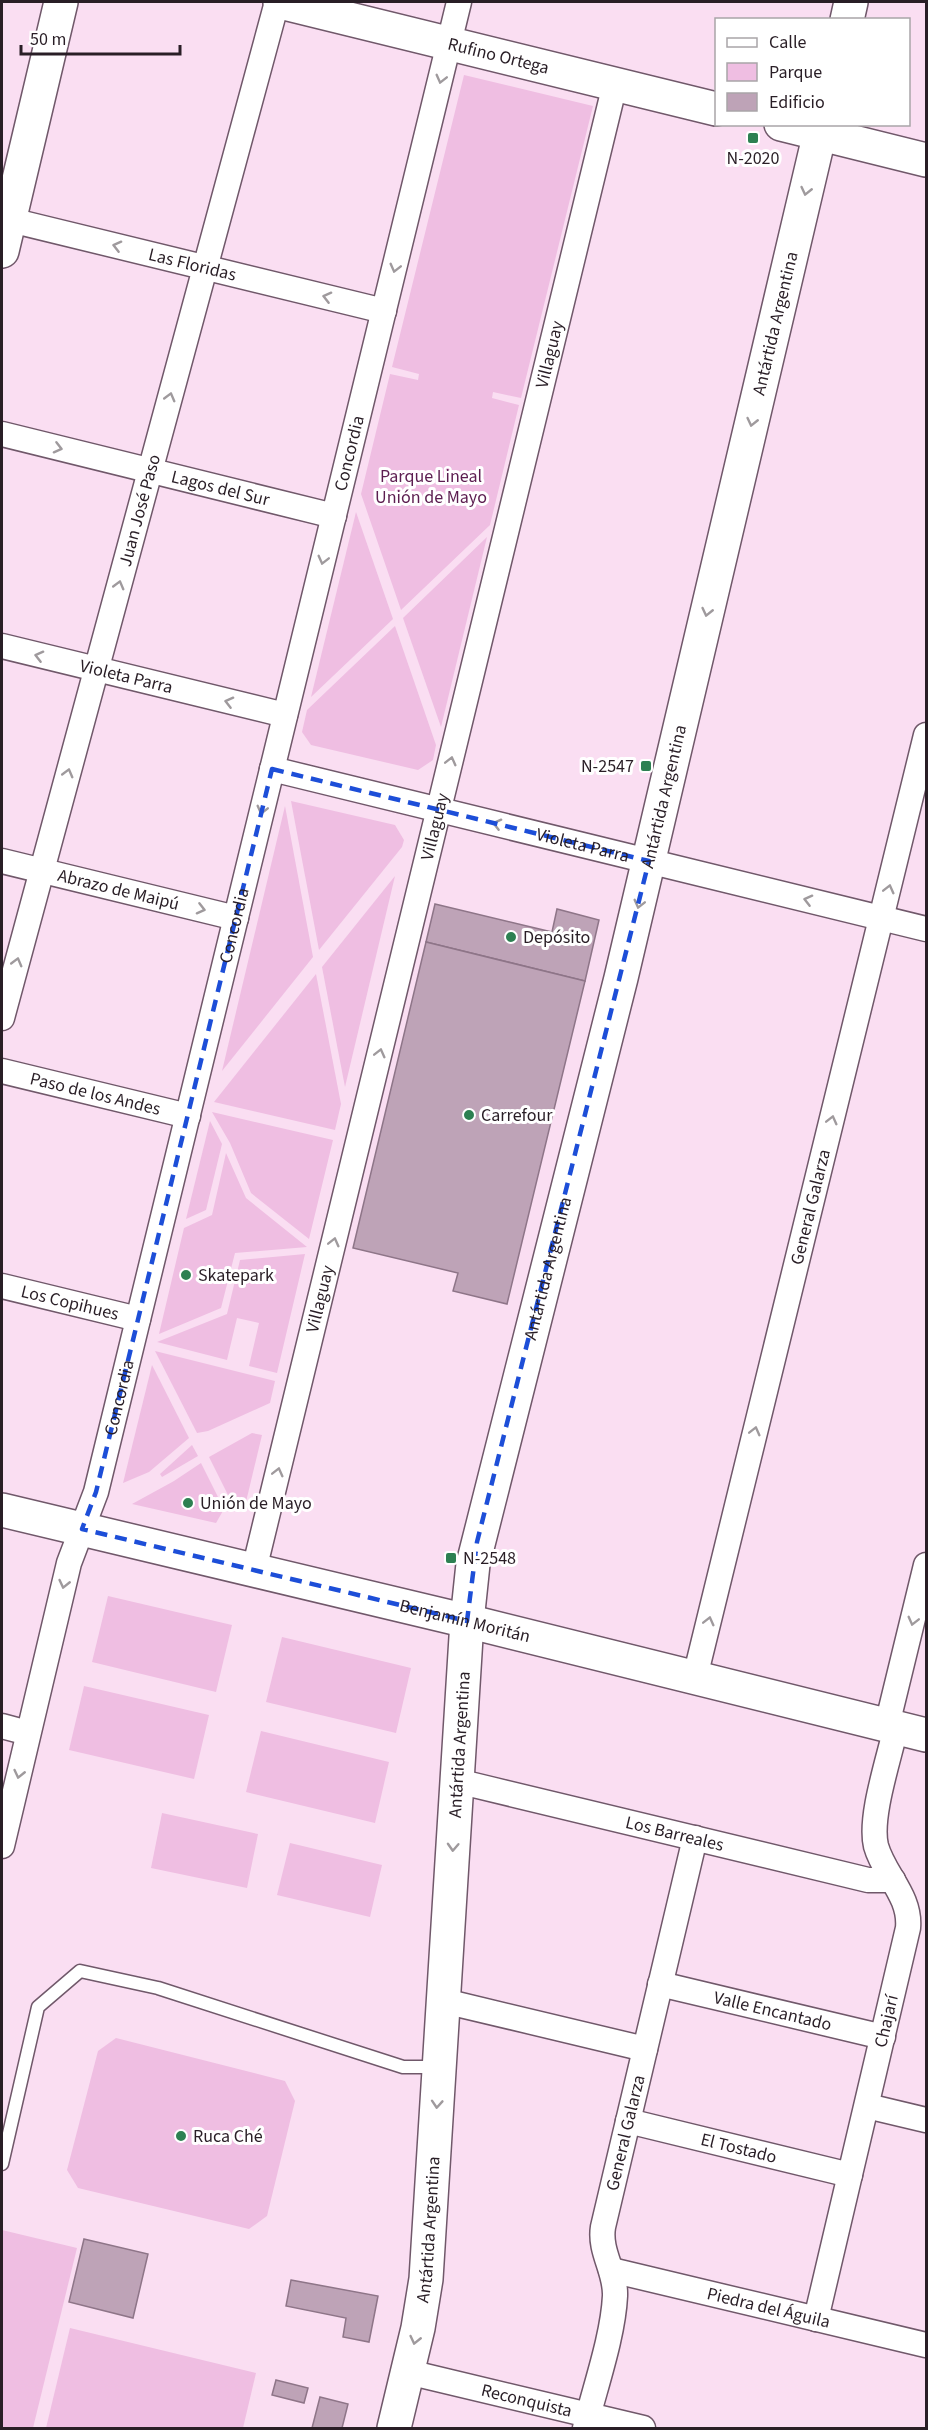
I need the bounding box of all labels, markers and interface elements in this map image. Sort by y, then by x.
scale bar [21,18,180,56]
legend [715,18,910,126]
text: 50 m [30,27,66,52]
text: Calle [769,30,807,55]
street label: Rufino Ortega [445,32,552,81]
text: Parque [769,60,822,85]
one-way arrow [435,74,448,84]
text: Edificio [769,90,825,115]
marker: N-2020 [746,131,760,145]
place label: N-2020 [726,146,780,171]
one-way arrow [801,186,814,196]
one-way arrow [113,241,123,254]
street label: Las Floridas [146,242,239,288]
street label: Antártida Argentina [747,249,805,398]
one-way arrow [389,263,402,273]
one-way arrow [323,292,333,305]
street label: Villaguay [530,318,570,391]
one-way arrow [163,392,175,403]
street label: Concordia [328,413,371,494]
one-way arrow [746,417,759,427]
one-way arrow [53,440,63,453]
street label: Juan José Paso [113,452,167,569]
street label: Lagos del Sur [169,464,273,513]
park label: Parque Lineal Unión de Mayo [375,464,487,510]
one-way arrow [318,555,331,565]
one-way arrow [112,580,124,591]
one-way arrow [702,606,715,616]
one-way arrow [34,650,44,663]
street label: Violeta Parra [77,653,175,700]
one-way arrow [224,696,234,709]
street label: Antártida Argentina [635,722,693,871]
place label: N-2547 [581,754,634,779]
one-way arrow [443,756,456,766]
marker: N-2547 [639,759,653,773]
one-way arrow [60,769,73,779]
street label: Villaguay [415,790,455,863]
one-way arrow [257,805,270,815]
one-way arrow [492,818,502,831]
street label: Violeta Parra [534,822,632,869]
street label: Abrazo de Maipú [55,863,182,917]
street label: Concordia [213,885,256,966]
one-way arrow [881,885,894,895]
one-way arrow [804,895,814,908]
one-way arrow [633,898,646,908]
one-way arrow [196,902,206,915]
place label: Depósito [523,925,590,950]
marker: Depósito [504,930,518,944]
one-way arrow [9,957,22,967]
one-way arrow [372,1048,385,1058]
street label: Paso de los Andes [27,1066,163,1122]
place label: Carrefour [481,1103,553,1128]
marker: Carrefour [462,1108,476,1122]
one-way arrow [824,1115,837,1125]
street label: General Galarza [785,1147,837,1267]
street label: Antártida Argentina [518,1194,578,1343]
one-way arrow [326,1237,339,1247]
street label: Villaguay [300,1262,341,1335]
place label: Skatepark [198,1263,274,1288]
marker: Skatepark [179,1268,193,1282]
street label: Los Copihues [18,1279,121,1327]
street label: Concordia [98,1357,141,1438]
one-way arrow [748,1426,761,1436]
one-way arrow [270,1468,283,1478]
place label: Unión de Mayo [200,1491,312,1516]
marker: Unión de Mayo [181,1496,195,1510]
place label: N-2548 [463,1546,516,1571]
marker: N-2548 [444,1551,458,1565]
one-way arrow [58,1579,71,1589]
street label: Benjamín Moritán [397,1593,533,1649]
one-way arrow [701,1616,714,1626]
one-way arrow [907,1616,920,1626]
street label: Antártida Argentina [443,1670,477,1819]
one-way arrow [13,1769,26,1779]
street label: Los Barreales [623,1810,726,1858]
one-way arrow [447,1842,460,1851]
street label: Valle Encantado [711,1985,834,2037]
street label: Chajarí [868,1992,905,2050]
street label: General Galarza [600,2072,652,2193]
one-way arrow [431,2100,444,2109]
place label: Ruca Ché [193,2124,263,2149]
street label: El Tostado [698,2127,779,2170]
marker: Ruca Ché [174,2129,188,2143]
street label: Antártida Argentina [410,2156,447,2305]
street label: Piedra del Águila [704,2281,833,2335]
one-way arrow [409,2335,422,2345]
street label: Reconquista [479,2378,575,2424]

